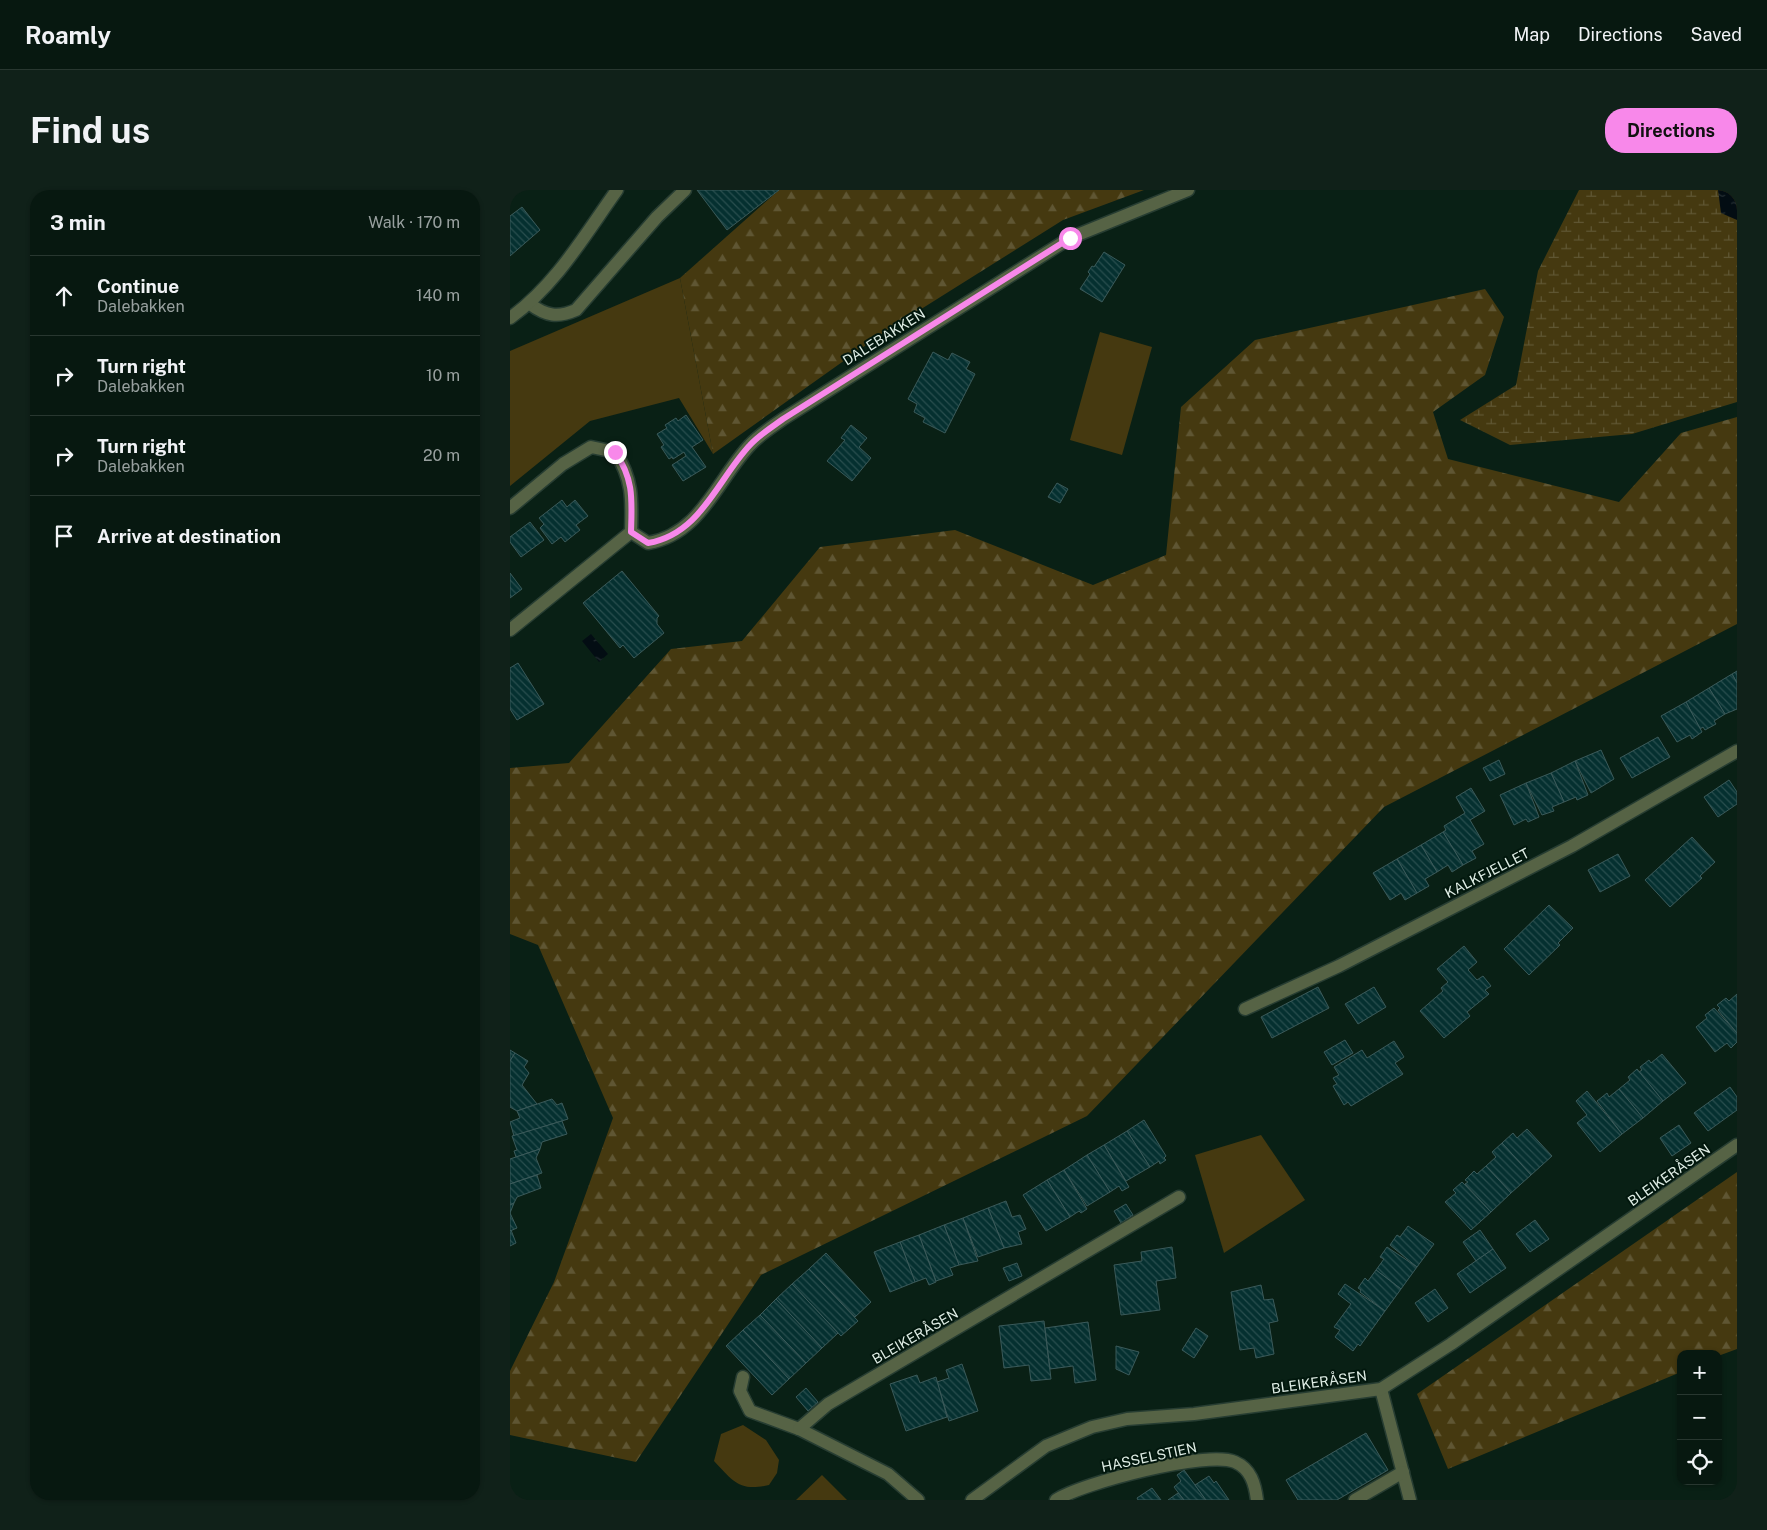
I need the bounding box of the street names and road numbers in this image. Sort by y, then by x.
street label: DALEBAKKEN [840,305,928,369]
street label: KALKFJELLET [1442,845,1532,901]
street label: BLEIKERÅSEN [1624,1139,1713,1209]
street label: BLEIKERÅSEN [868,1303,961,1367]
street label: BLEIKERÅSEN [1270,1365,1368,1397]
street label: HASSELSTIEN [1100,1439,1198,1475]

